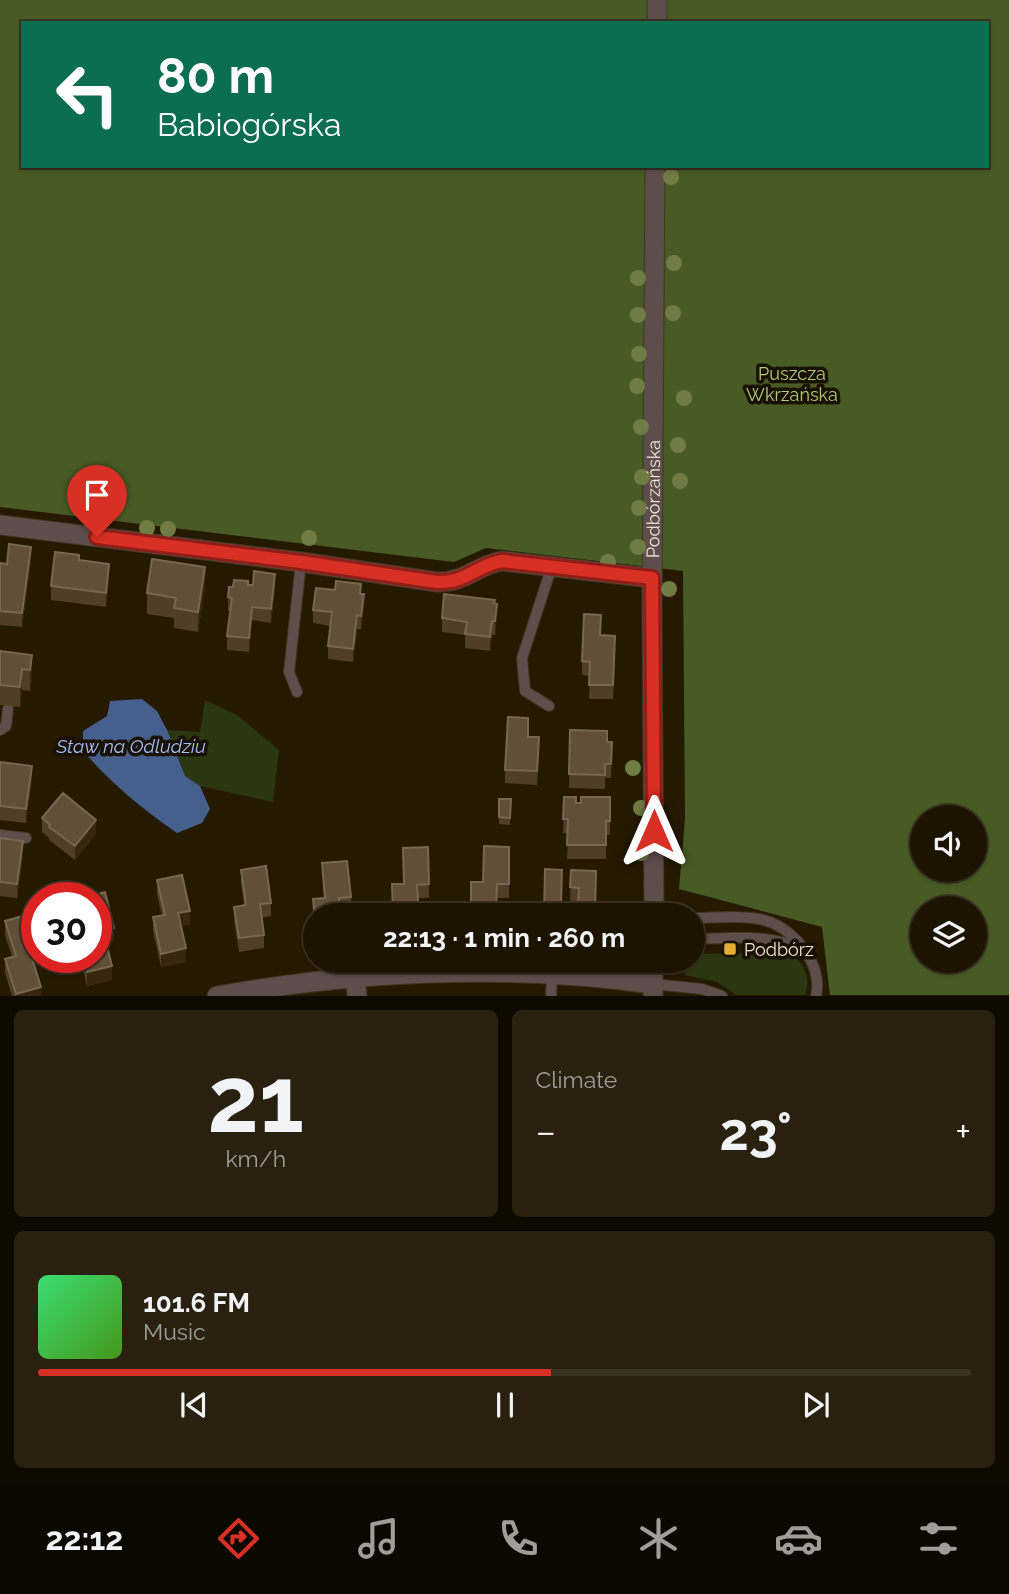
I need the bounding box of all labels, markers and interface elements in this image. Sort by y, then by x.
text: 80 m [157,47,274,104]
icon: left [42,49,133,140]
text: Babiogórska [157,106,341,143]
park label: Puszcza Wkrzańska [746,363,838,405]
street label: Podbórzańska [642,440,664,558]
pin [67,465,127,537]
icon: arrive [78,476,116,514]
water label: Staw na Odludziu [55,735,206,757]
position arrow [617,794,691,868]
map controls [910,805,987,973]
button: sound [910,805,987,882]
speed limit sign: 30 [21,882,112,973]
button: layers [910,896,987,973]
text: 22:13 · 1 min · 260 m [383,923,625,953]
place label: Podbórz [744,939,814,960]
marker: Podbórz [722,941,738,957]
text: 21 [208,1046,304,1153]
text: Climate [536,1066,617,1093]
text: 23° [719,1101,792,1162]
text: − [536,1109,556,1154]
text: + [955,1109,971,1154]
text: km/h [225,1145,286,1172]
text: 101.6 FM [143,1288,250,1318]
text: Music [143,1318,206,1345]
icon: previous [175,1386,213,1424]
icon: pause [486,1386,524,1424]
icon: next [797,1386,835,1424]
icon: directions [214,1514,263,1563]
icon: music [354,1514,403,1563]
icon: phone [494,1514,543,1563]
icon: climate [634,1514,683,1563]
icon: car [774,1514,823,1563]
icon: filters [914,1514,963,1563]
text: 22:12 [46,1520,123,1557]

